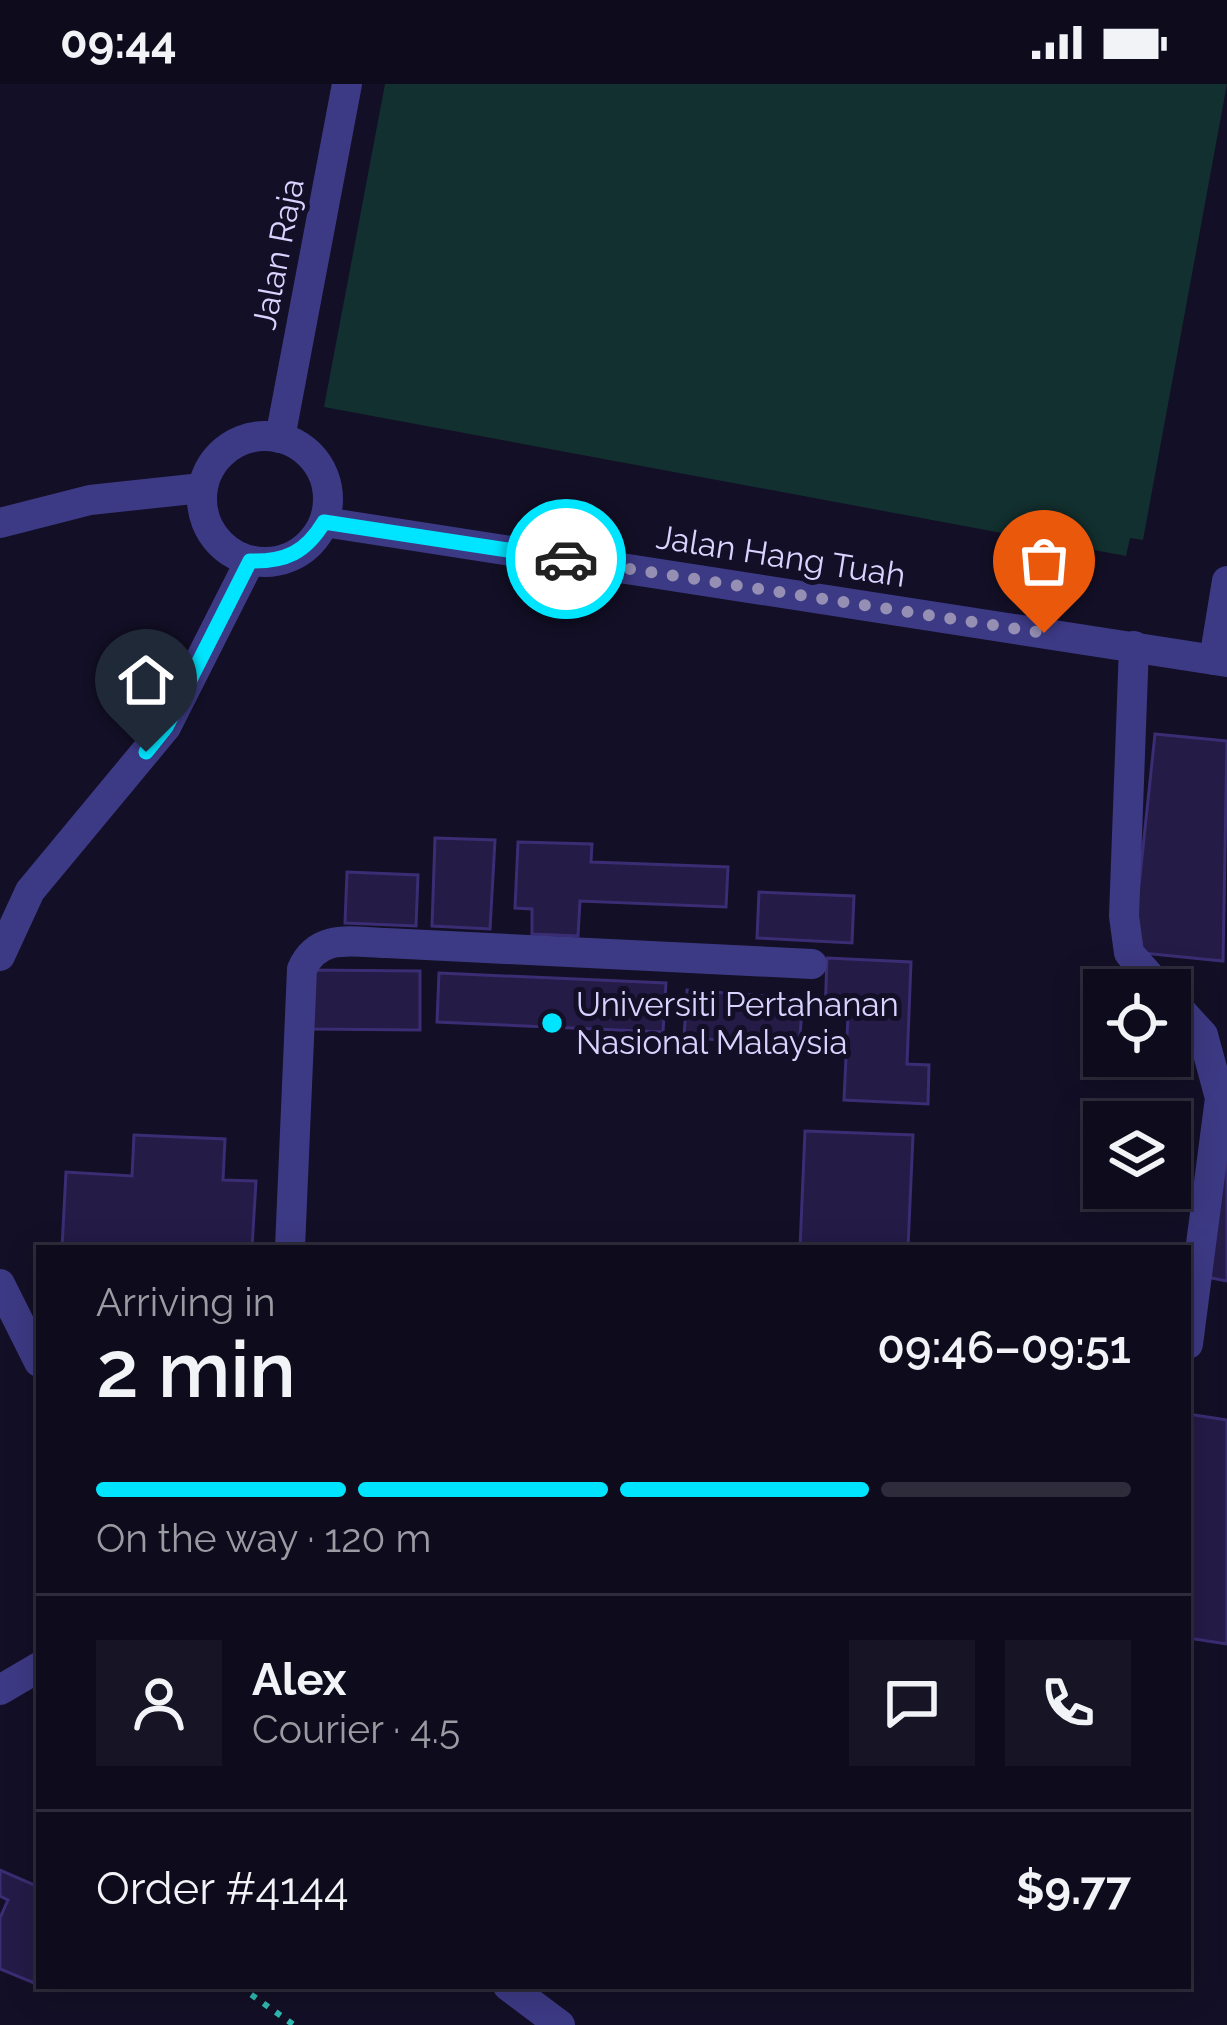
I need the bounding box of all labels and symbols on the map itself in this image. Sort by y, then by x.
street label: Jalan Raja [244,175,312,333]
courier [506,499,626,619]
pin [993,510,1095,633]
street label: Jalan Hang Tuah [654,517,908,595]
pin [95,629,197,752]
place label: Universiti Pertahanan Nasional Malaysia [576,985,899,1062]
marker: Universiti Pertahanan Nasional Malaysia [539,1010,565,1036]

